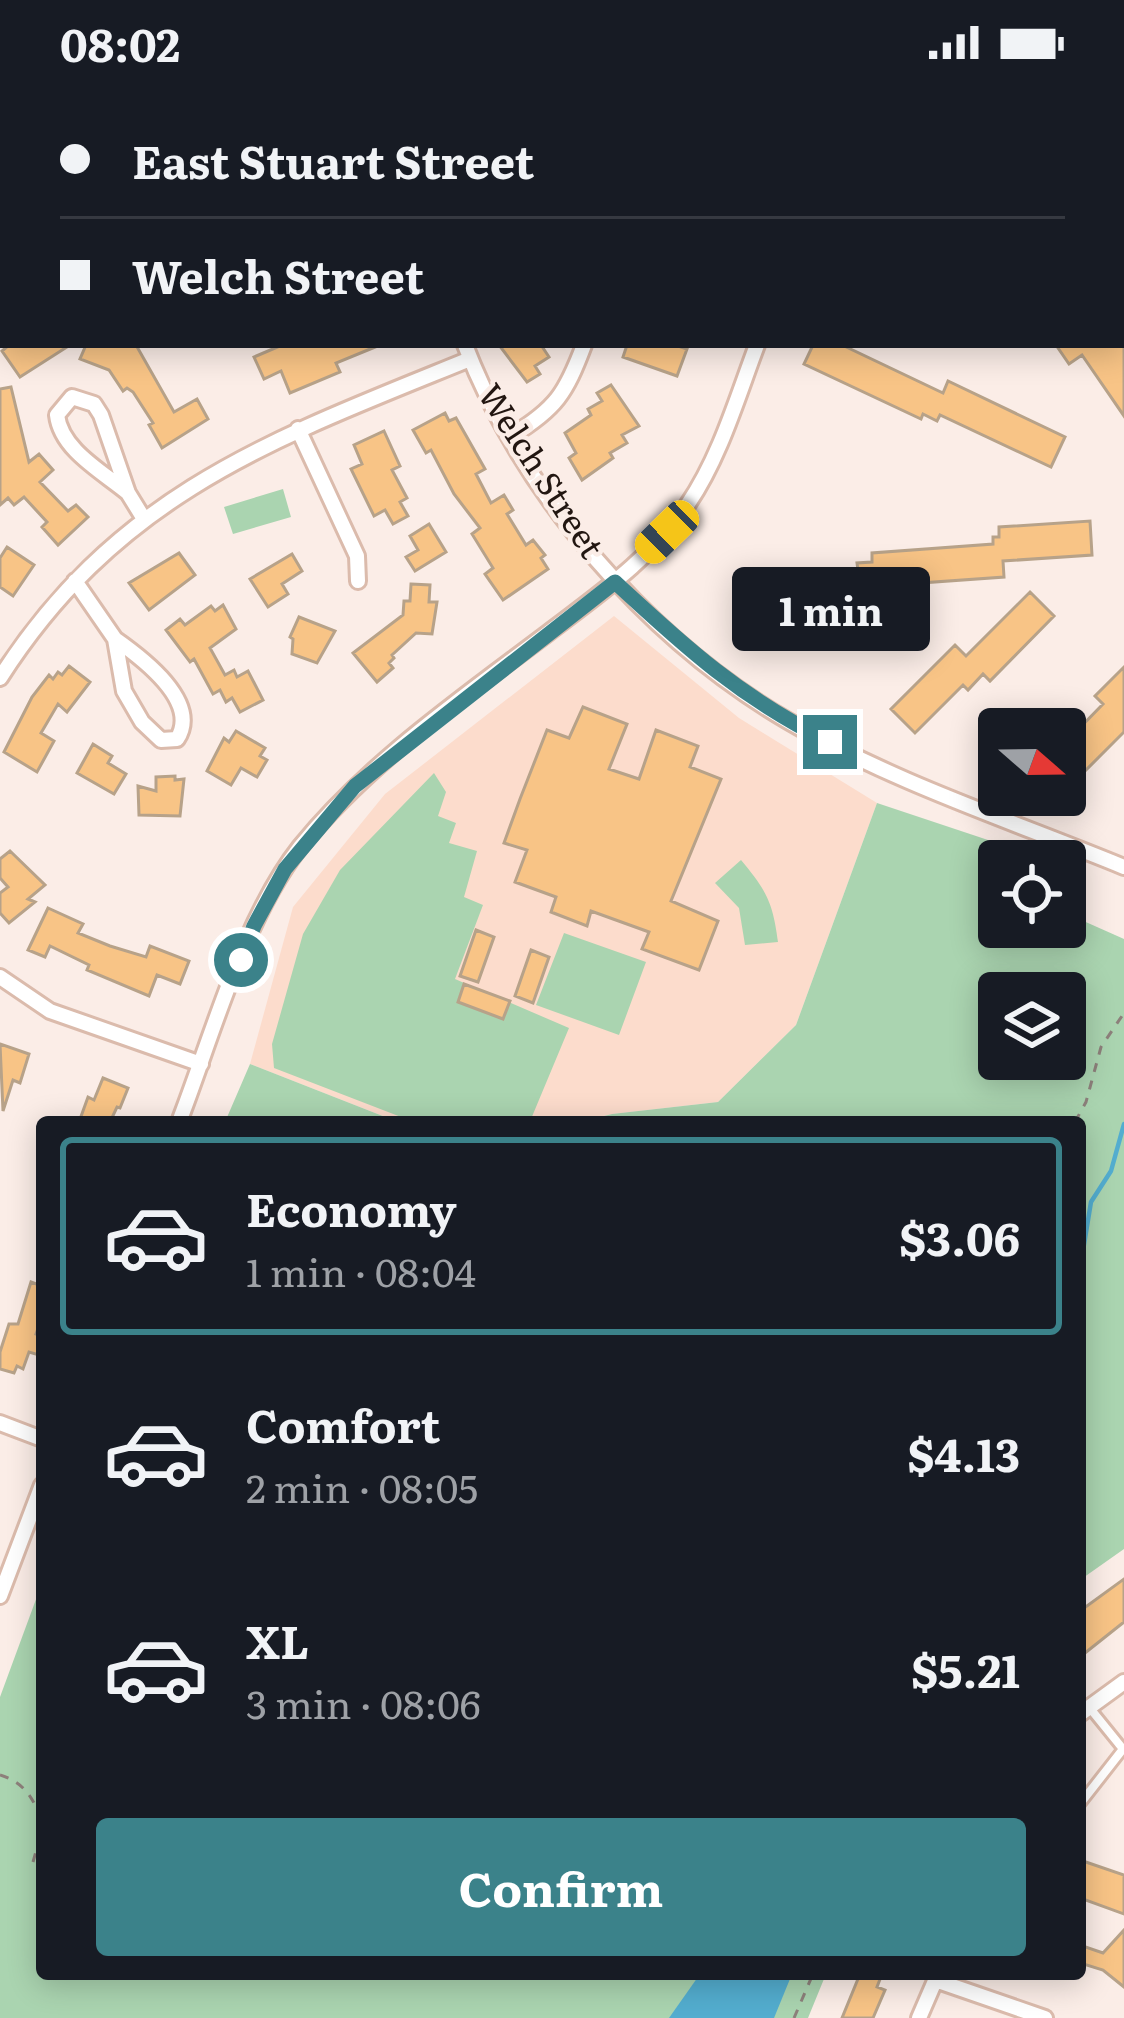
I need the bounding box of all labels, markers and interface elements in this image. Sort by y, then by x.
text: 08:02 [60,9,180,76]
text: East Stuart Street [132,126,534,193]
text: Welch Street [132,241,424,308]
street label: Welch Street [468,373,618,567]
car [629,494,705,570]
callout: 1 min [731,568,929,652]
text: 1 min [779,580,883,638]
north arrow [978,708,1086,816]
map controls [978,708,1086,1080]
route end [803,715,857,769]
button: locate [978,840,1086,948]
route start [214,933,268,987]
button: layers [978,972,1086,1080]
text: Economy [246,1174,457,1241]
icon: car [102,1182,210,1290]
text: $3.06 [899,1203,1020,1270]
text: 1 min · 08:04 [246,1241,476,1299]
text: Comfort [246,1390,440,1457]
icon: car [102,1398,210,1506]
text: $4.13 [908,1419,1020,1486]
text: 2 min · 08:05 [246,1457,478,1515]
text: XL [246,1606,309,1673]
icon: car [102,1614,210,1722]
text: $5.21 [911,1635,1020,1702]
text: 3 min · 08:06 [246,1673,481,1731]
button: Confirm [96,1818,1026,1956]

